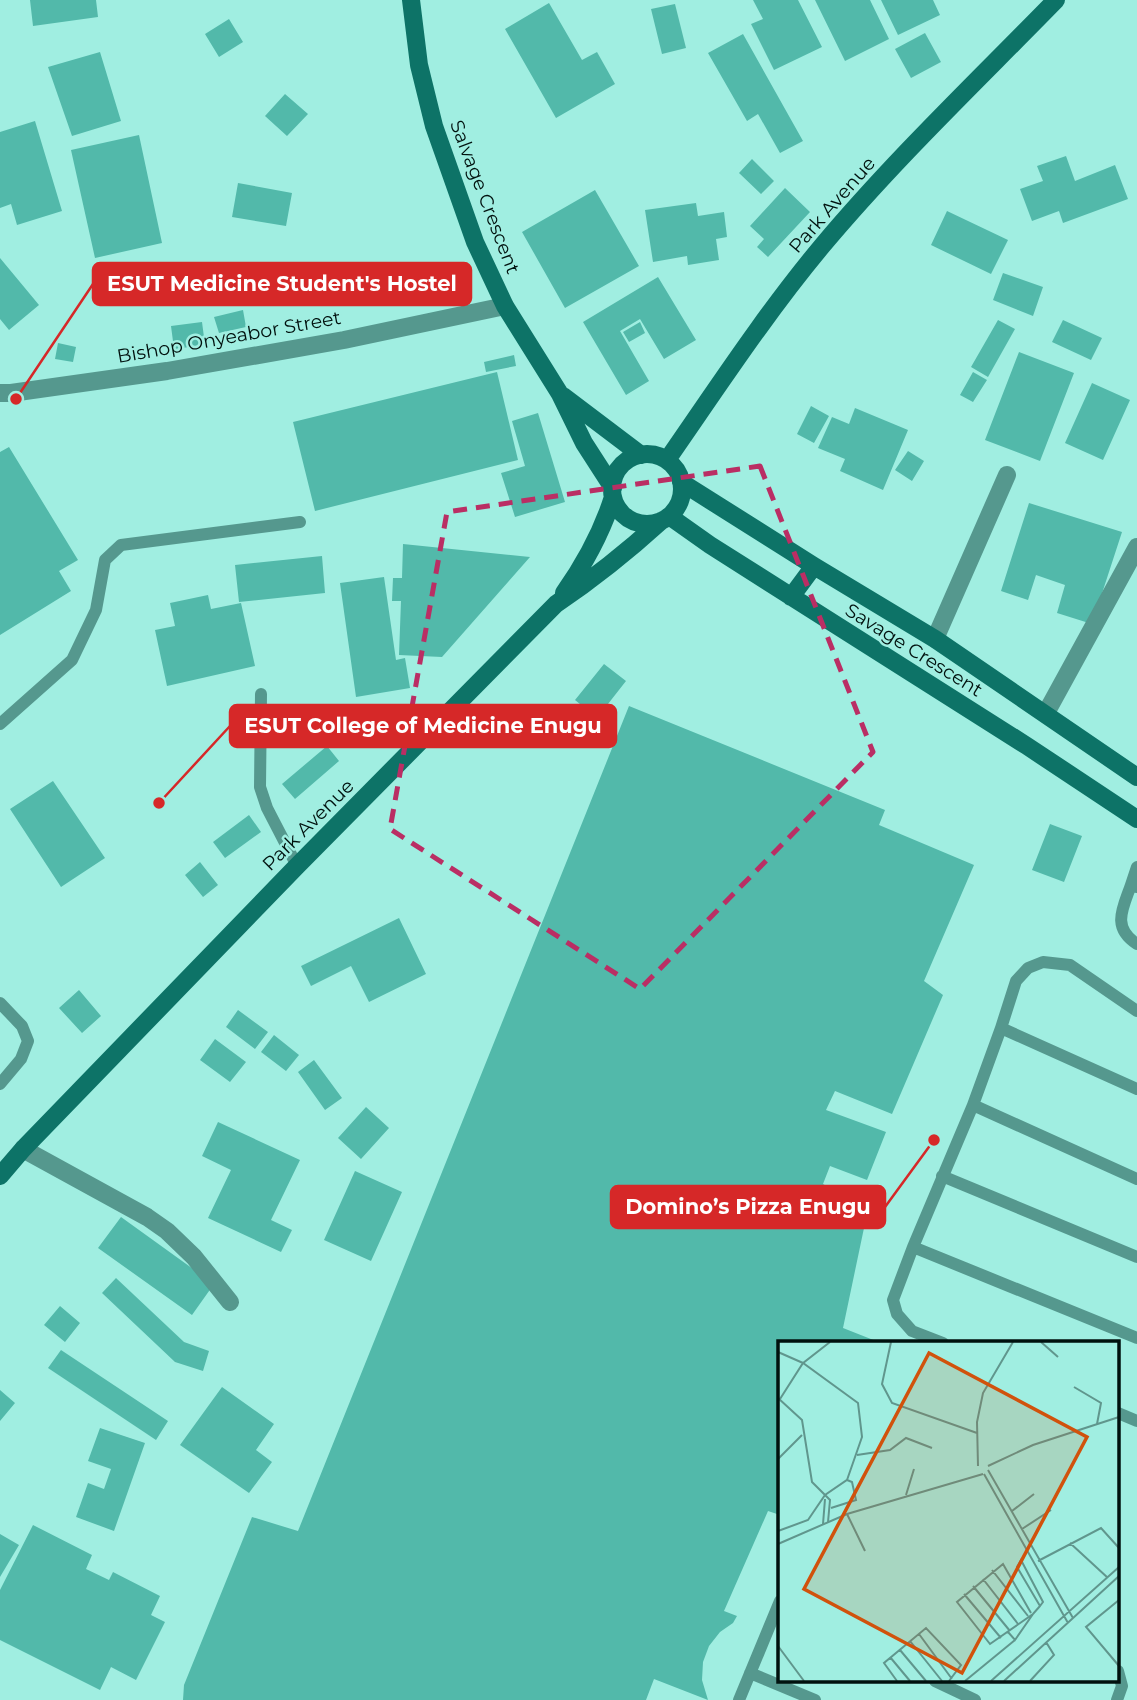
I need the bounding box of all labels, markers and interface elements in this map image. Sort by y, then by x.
street label: Salvage Crescent [445,117,525,277]
street label: Park Avenue [784,152,880,258]
callout: ESUT Medicine Student's Hostel [93,263,471,305]
text: ESUT Medicine Student's Hostel [107,271,457,296]
street label: Bishop Onyeabor Street [115,306,343,368]
street label: Savage Crescent [841,599,987,702]
callout: ESUT College of Medicine Enugu [230,705,616,747]
text: ESUT College of Medicine Enugu [244,713,602,738]
street label: Park Avenue [257,774,359,876]
callout: Domino’s Pizza Enugu [611,1186,885,1228]
text: Domino’s Pizza Enugu [625,1194,871,1219]
inset map [778,1341,1120,1682]

